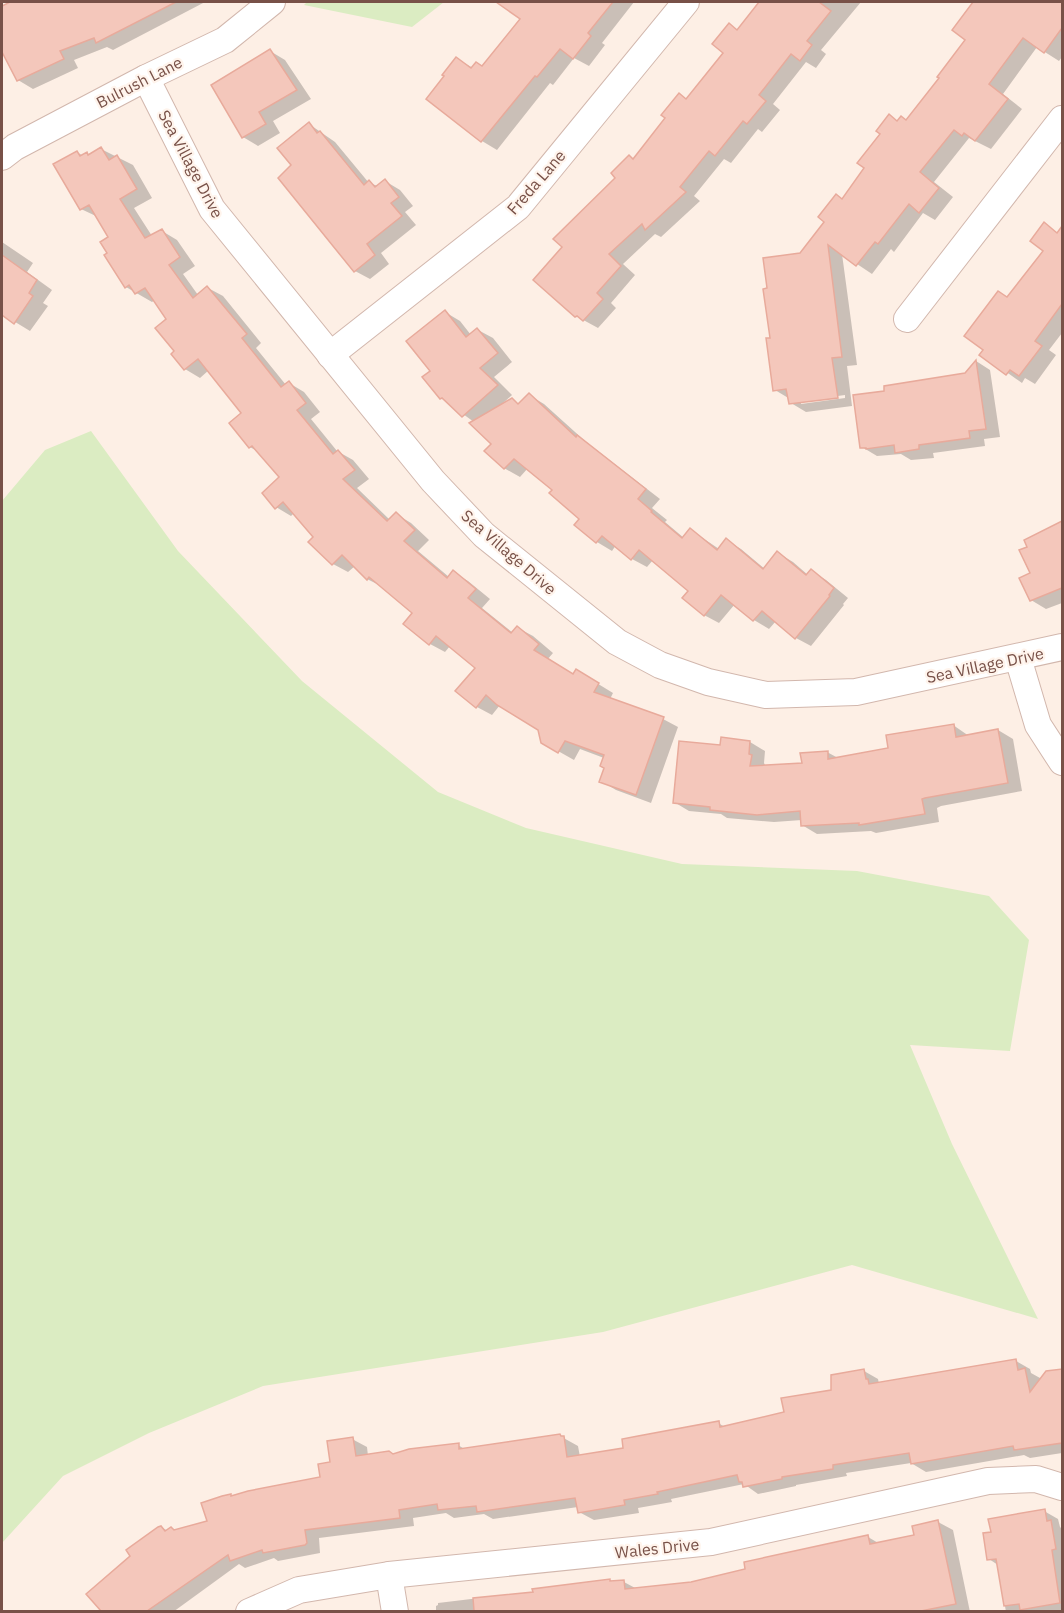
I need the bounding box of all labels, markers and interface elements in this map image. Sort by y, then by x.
street label: Bulrush Lane [93,52,186,112]
street label: Sea Village Drive [154,107,228,222]
street label: Freda Lane [502,145,570,218]
street label: Sea Village Drive [457,505,561,599]
street label: Sea Village Drive [925,643,1046,687]
street label: Wales Drive [614,1534,700,1562]

